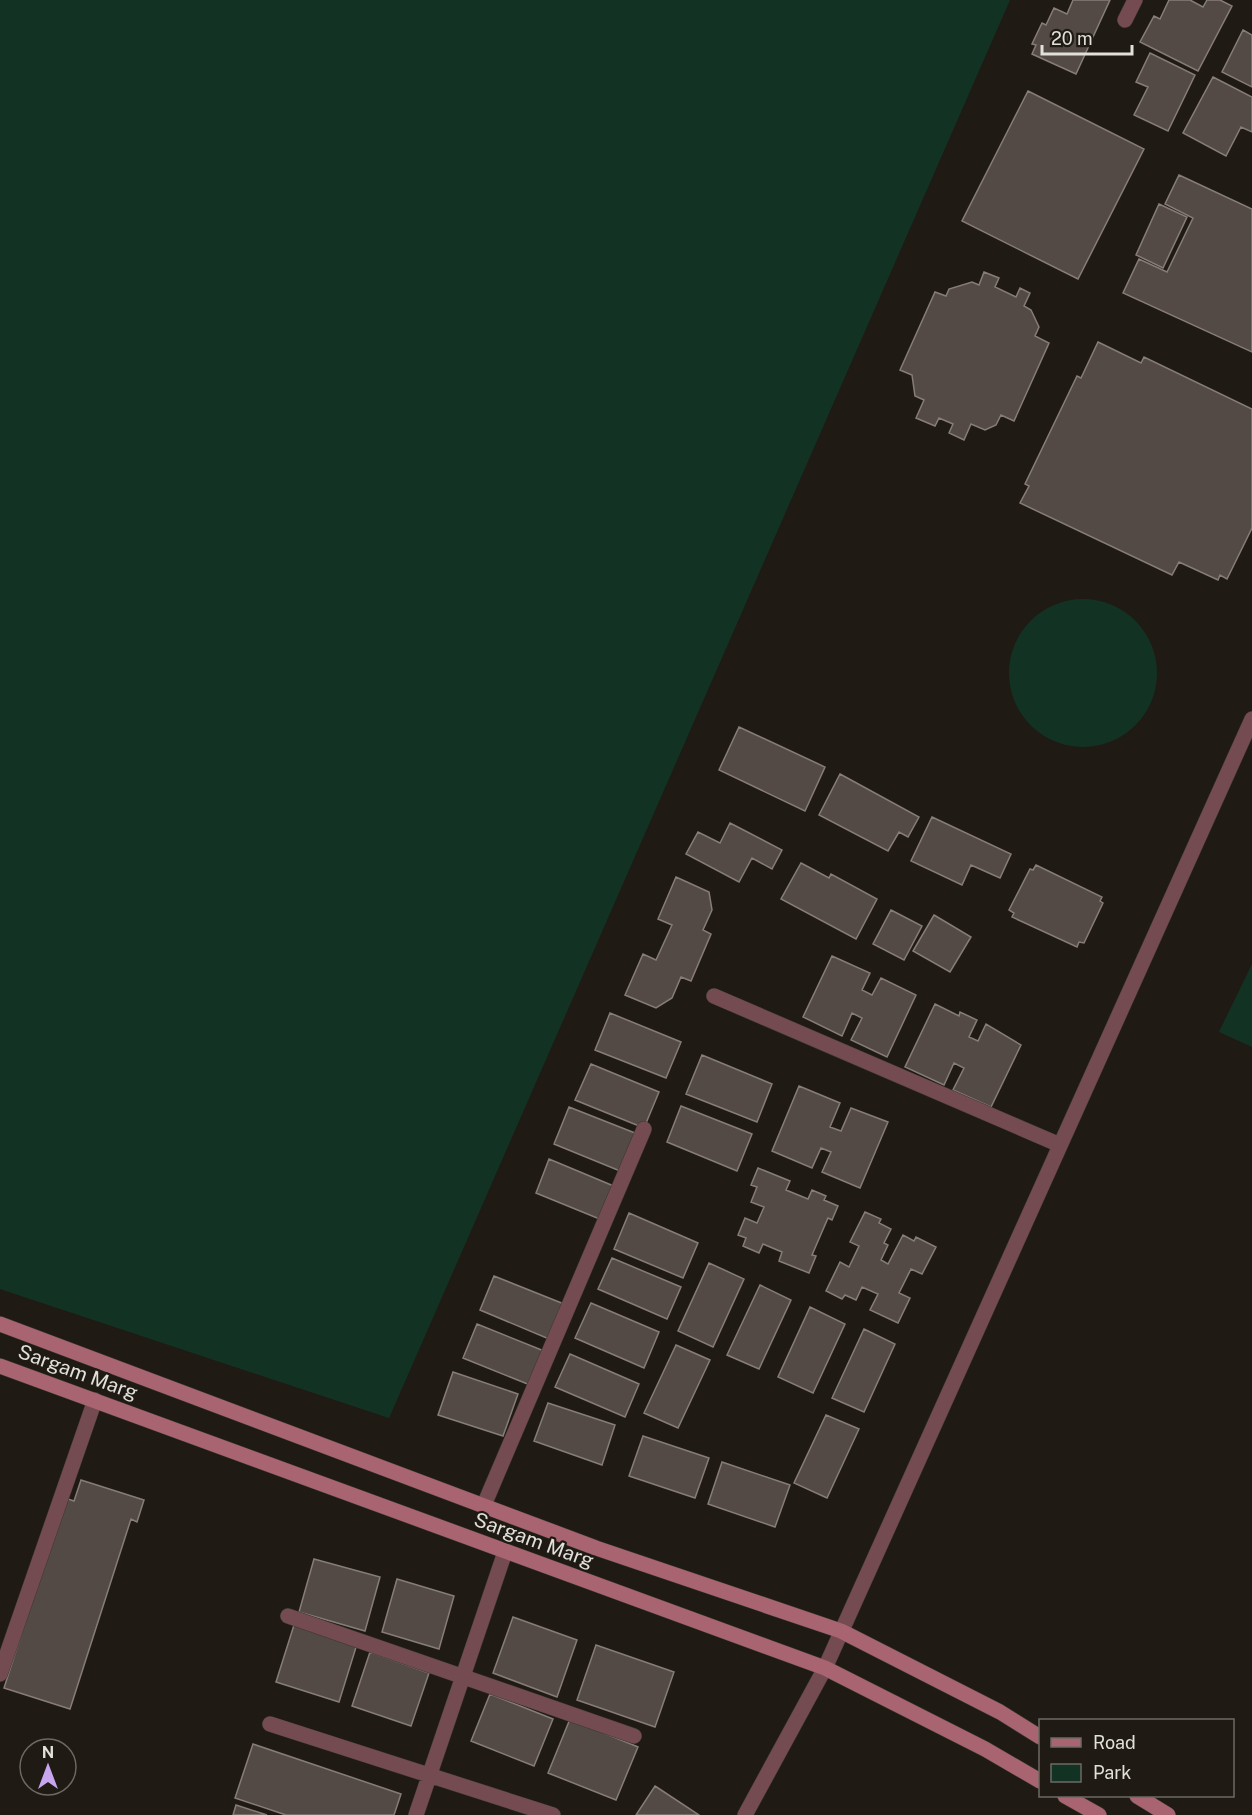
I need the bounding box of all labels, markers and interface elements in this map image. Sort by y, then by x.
scale bar [1042,18,1132,56]
text: 20 m [1051,28,1093,49]
street label: Sargam Marg [15,1339,141,1405]
street label: Sargam Marg [471,1507,597,1573]
legend [1039,1719,1234,1797]
text: Road [1093,1732,1136,1753]
north arrow [18,1737,78,1797]
text: N [42,1743,54,1762]
text: Park [1093,1762,1131,1783]

